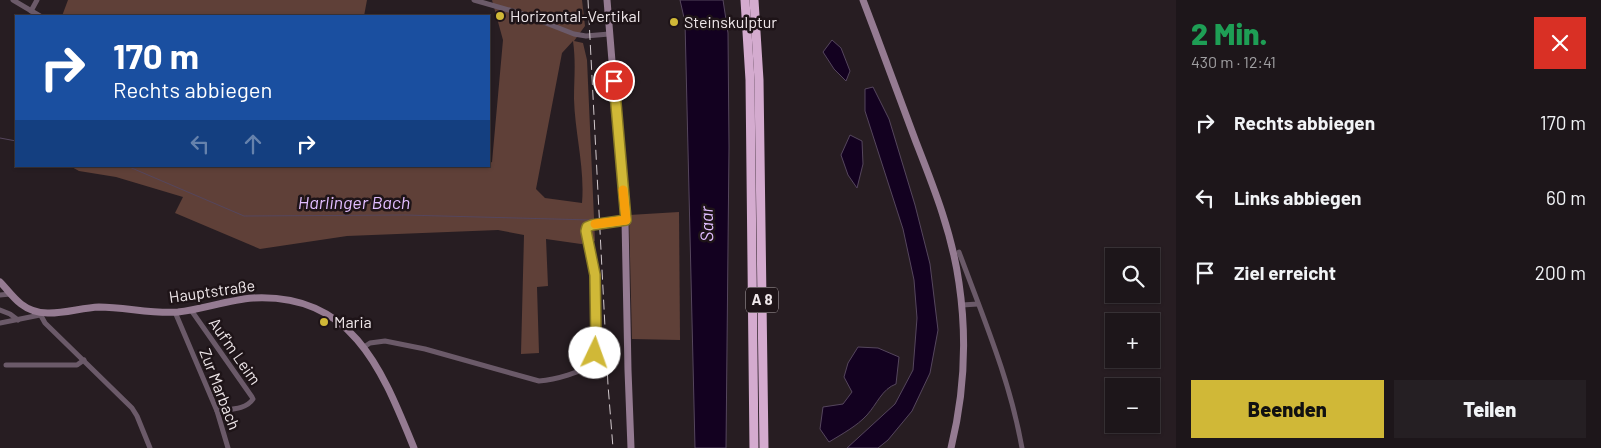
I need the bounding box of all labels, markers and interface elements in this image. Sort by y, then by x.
place label: Horizontal-Vertikal [510,6,640,25]
marker: Horizontal-Vertikal [494,10,506,22]
place label: Steinskulptur [684,12,777,31]
text: 2 Min. [1191,15,1267,51]
marker: Steinskulptur [668,16,680,28]
button: close [1534,17,1586,69]
text: 170 m [113,34,199,76]
icon: right [30,35,95,100]
text: 430 m · 12:41 [1191,52,1276,71]
pin [593,60,635,102]
icon: arrive [600,67,628,95]
text: Rechts abbiegen [113,76,272,102]
icon: right [1191,109,1219,137]
text: Rechts abbiegen [1234,111,1375,134]
text: 170 m [1540,111,1586,134]
icon: left [186,130,214,158]
icon: ahead [239,130,267,158]
icon: right [292,130,320,158]
icon: left [1191,184,1219,212]
text: Links abbiegen [1234,186,1361,209]
text: 60 m [1546,186,1586,209]
water label: Harlinger Bach [298,191,410,213]
water label: Saar [695,205,717,242]
map controls [1105,248,1160,433]
button: search [1105,248,1160,303]
icon: arrive [1191,259,1219,287]
text: Ziel erreicht [1234,261,1336,284]
text: 200 m [1535,261,1586,284]
street label: Hauptstraße [168,275,256,306]
road number: A 8 [746,288,778,312]
place label: Maria [334,312,372,331]
button: + [1105,313,1160,368]
street label: Auf'm Leim [205,314,265,388]
marker: Maria [318,316,330,328]
position arrow [568,326,620,378]
street label: Zur Marbach [196,345,245,432]
button: − [1105,378,1160,433]
button: Beenden [1191,380,1384,438]
button: Teilen [1394,380,1586,438]

